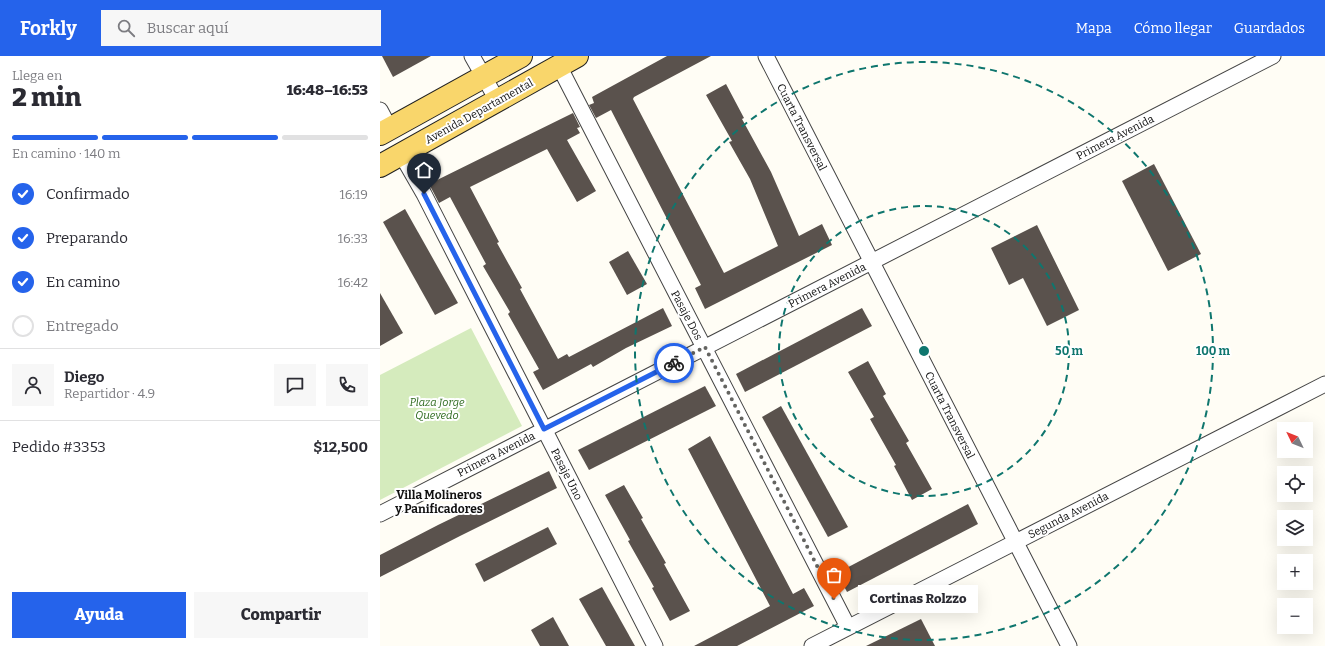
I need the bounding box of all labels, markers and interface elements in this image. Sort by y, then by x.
search box [101,10,381,46]
text: Forkly [20,17,77,40]
icon: search [115,17,137,39]
text: Buscar aquí [147,19,229,37]
text: Mapa [1076,20,1112,37]
text: Cómo llegar [1134,20,1212,37]
text: Guardados [1234,20,1305,37]
text: Llega en [12,68,62,83]
street label: Avenida Departamental [423,76,535,147]
text: 16:48–16:53 [286,81,368,99]
street label: Cuarta Transversal [774,81,829,173]
text: 2 min [12,82,82,113]
street label: Primera Avenida [1074,112,1156,163]
text: En camino · 140 m [12,146,120,161]
pin [407,153,441,194]
icon: home [413,159,435,181]
icon: check [12,183,34,205]
text: Confirmado [46,185,130,203]
text: 16:19 [339,187,368,202]
icon: check [12,227,34,249]
text: Preparando [46,229,128,247]
text: 16:33 [338,231,368,246]
street label: Primera Avenida [786,260,868,311]
icon: check [12,271,34,293]
text: En camino [46,273,120,291]
text: 16:42 [338,275,368,290]
street label: Pasaje Dos [668,288,705,342]
text: Entregado [46,317,119,335]
courier [654,343,694,383]
centre of rings [917,344,931,358]
text: 50 m [1055,344,1083,358]
text: 100 m [1196,344,1231,358]
icon: bike [663,352,685,374]
button: person [12,364,54,406]
button: chat [274,364,316,406]
button: phone [326,364,368,406]
text: Diego [64,368,105,386]
street label: Cuarta Transversal [922,369,977,461]
text: Repartidor · 4.9 [64,386,155,401]
park label: Plaza Jorge Quevedo [409,396,465,422]
north arrow [1277,422,1313,458]
map controls [1277,422,1313,634]
street label: Primera Avenida [455,429,537,480]
text: Pedido #3353 [12,438,106,456]
text: $12,500 [313,438,368,456]
street label: Pasaje Uno [548,446,585,502]
button: locate [1277,466,1313,502]
district label: Villa Molineros y Panificadores [394,488,483,516]
street label: Segunda Avenida [1026,490,1111,541]
button: layers [1277,510,1313,546]
button: + [1277,554,1313,590]
pin [817,558,851,599]
icon: bag [823,564,845,586]
callout: Cortinas Rolzzo [858,585,978,613]
text: Cortinas Rolzzo [869,591,967,606]
button: Ayuda [12,592,186,638]
button: Compartir [194,592,368,638]
button: − [1277,598,1313,634]

